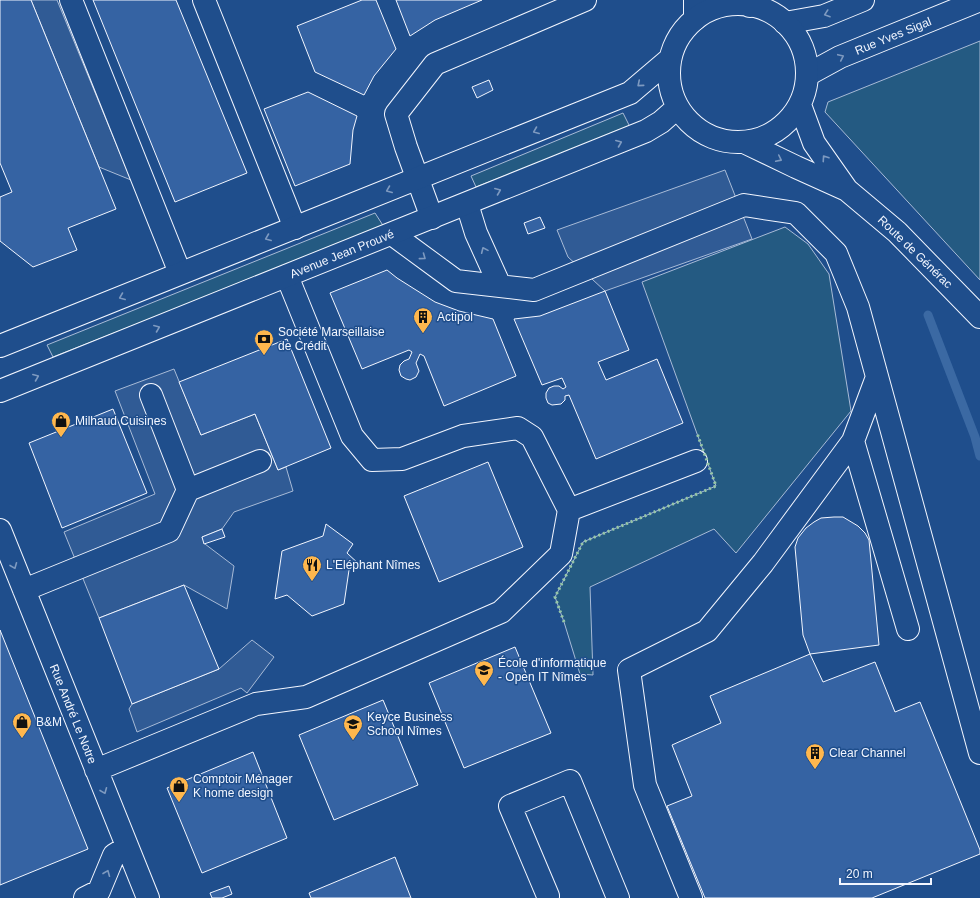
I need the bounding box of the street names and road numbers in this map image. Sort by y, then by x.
street label: Rue Yves Sigal [853,14,933,58]
street label: Route de Générac [875,213,955,291]
street label: Avenue Jean Prouvé [288,227,396,281]
street label: Rue André Le Notre [47,662,99,766]

